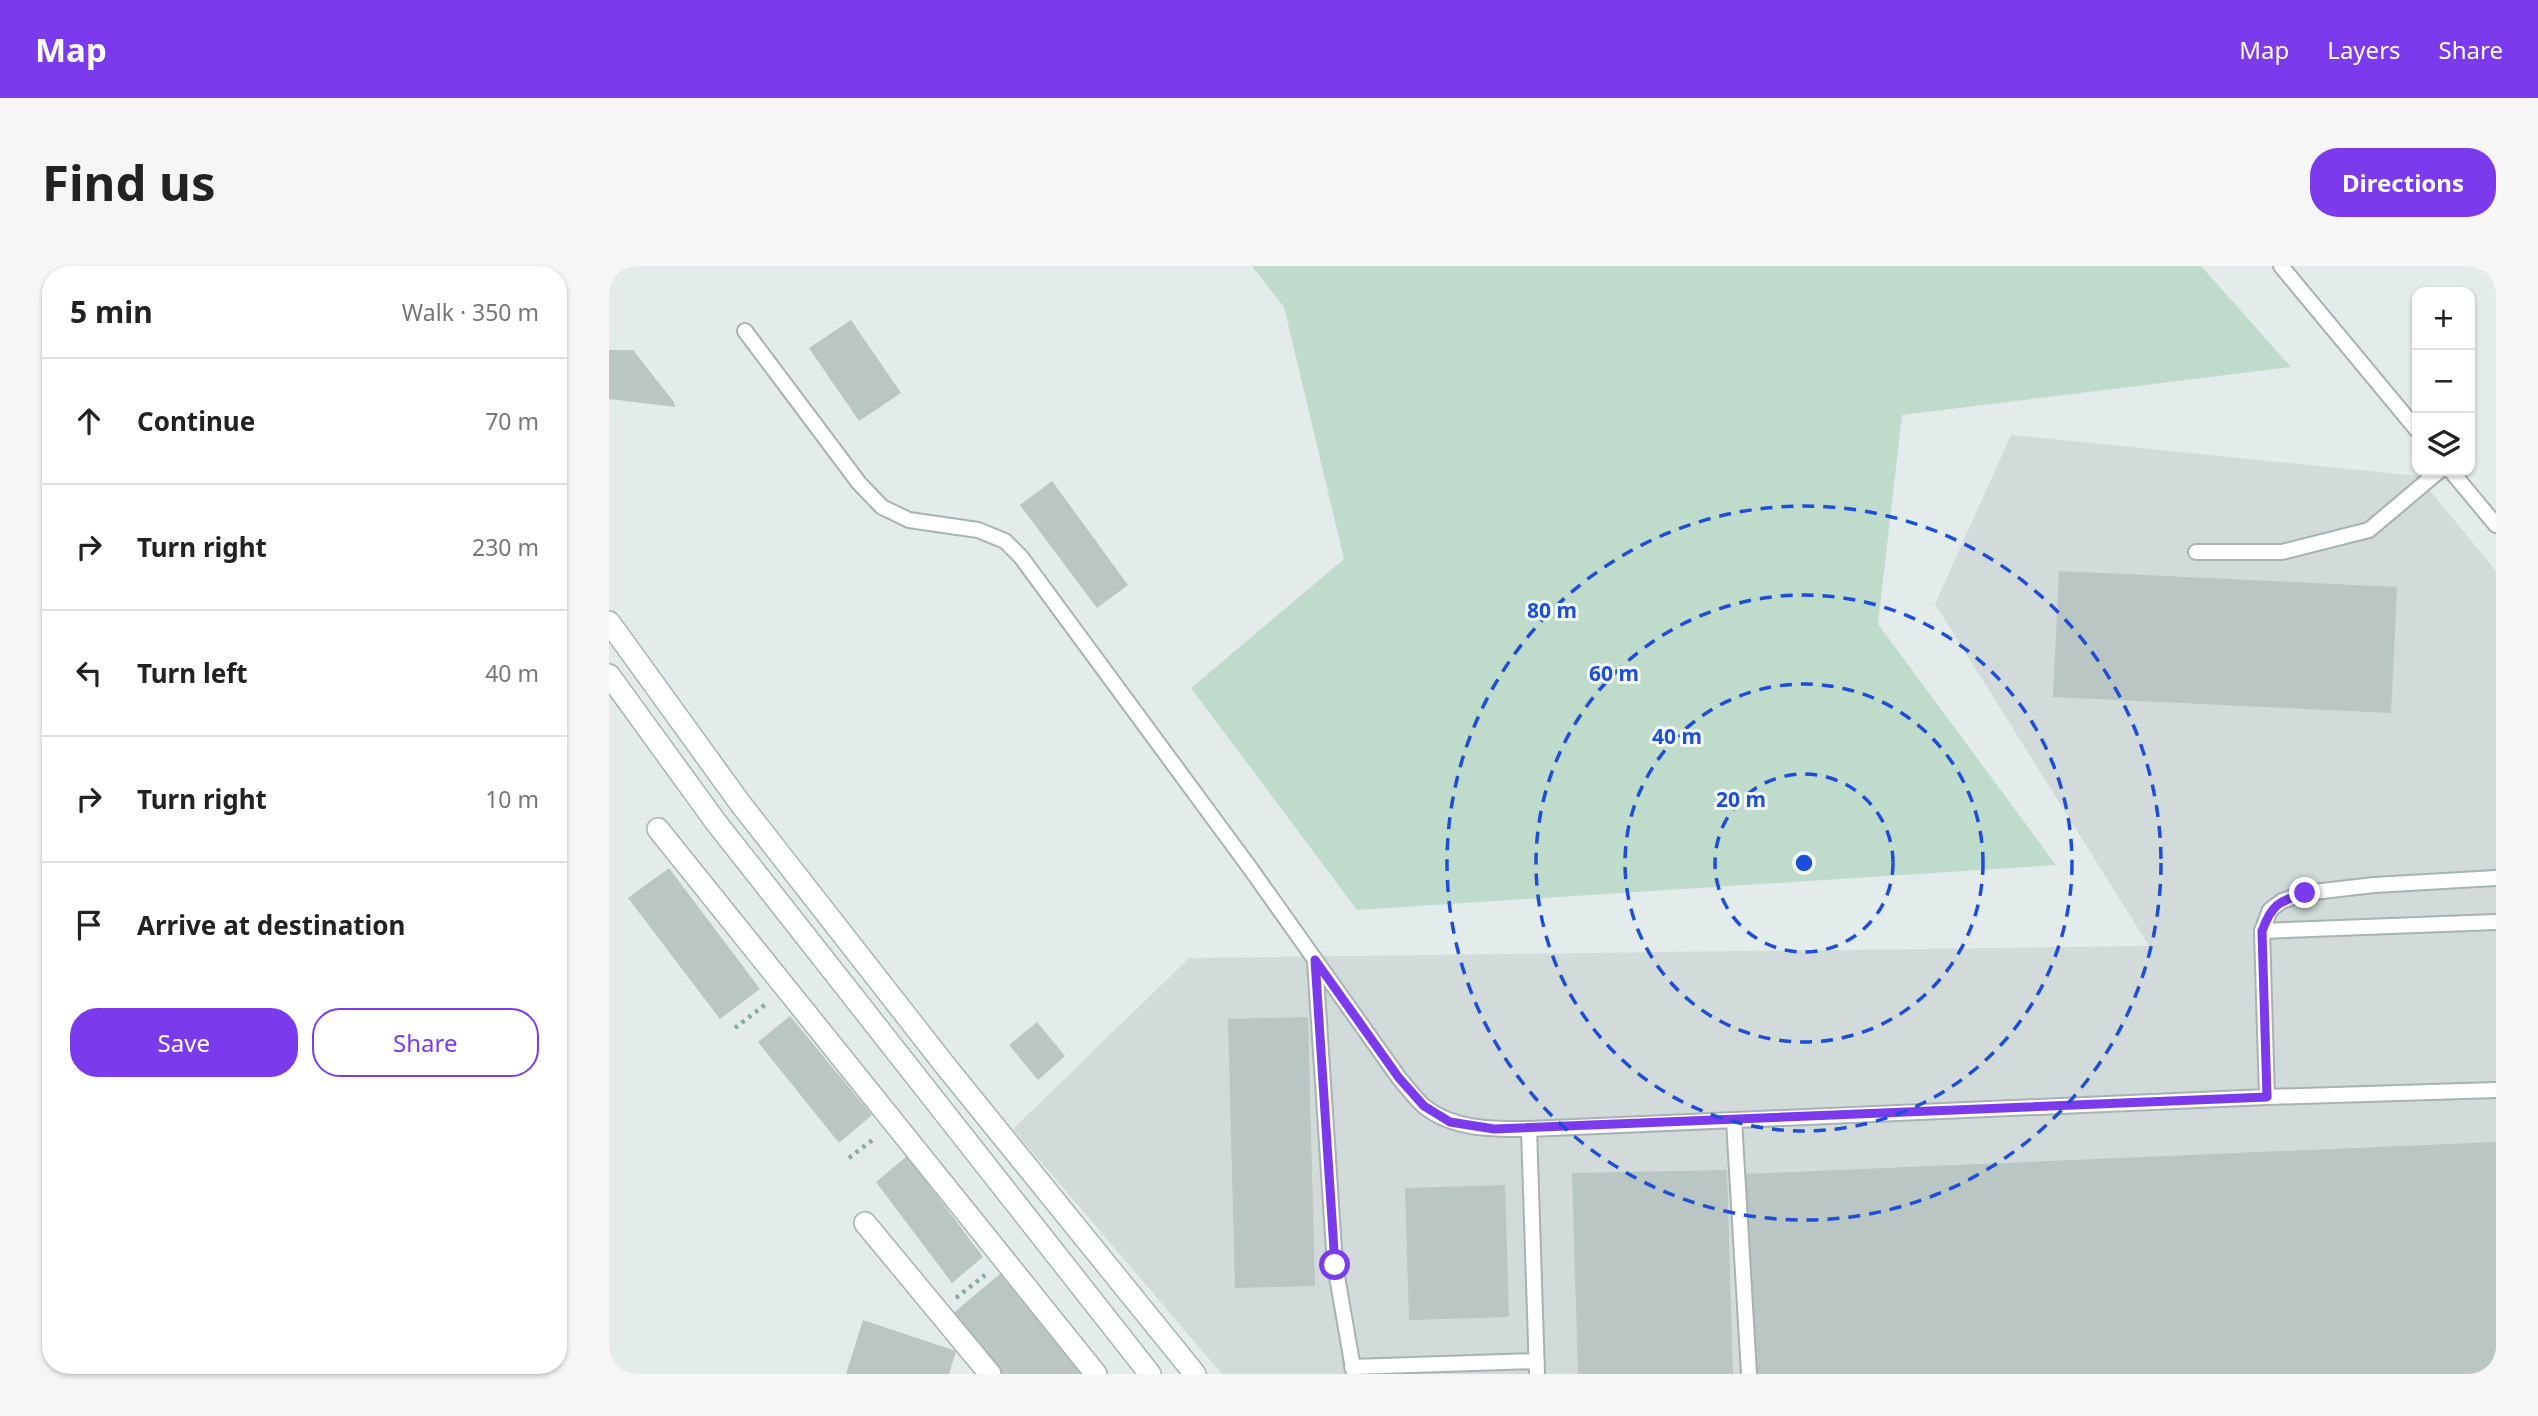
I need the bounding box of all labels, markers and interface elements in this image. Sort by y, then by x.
text: Map [35,27,107,72]
text: Map [2239,33,2289,66]
text: Layers [2327,33,2401,66]
text: Share [2439,33,2503,66]
button: Directions [2310,148,2496,217]
text: Find us [42,149,216,215]
map controls [2412,287,2475,476]
button: + [2412,287,2475,350]
text: 5 min [70,291,153,332]
text: Walk · 350 m [402,296,539,328]
button: − [2412,350,2475,413]
icon: ahead [70,402,108,440]
text: Continue [137,403,255,439]
text: 70 m [485,405,539,437]
button: layers [2412,413,2475,476]
icon: right [70,528,108,566]
text: Turn right [137,529,267,565]
text: 230 m [472,531,539,563]
text: 80 m [1527,596,1577,624]
icon: left [70,654,108,692]
text: Turn left [137,655,248,691]
text: 40 m [485,657,539,689]
text: 60 m [1589,659,1639,687]
text: 40 m [1652,722,1702,750]
icon: right [70,780,108,818]
text: Turn right [137,781,267,817]
text: 10 m [485,783,539,815]
text: 20 m [1716,785,1766,813]
centre of rings [1792,851,1816,875]
route end [2289,877,2320,908]
icon: arrive [70,906,108,944]
text: Arrive at destination [137,907,406,943]
button: Save [70,1008,298,1077]
button: Share [312,1008,539,1077]
route start [1319,1249,1350,1280]

